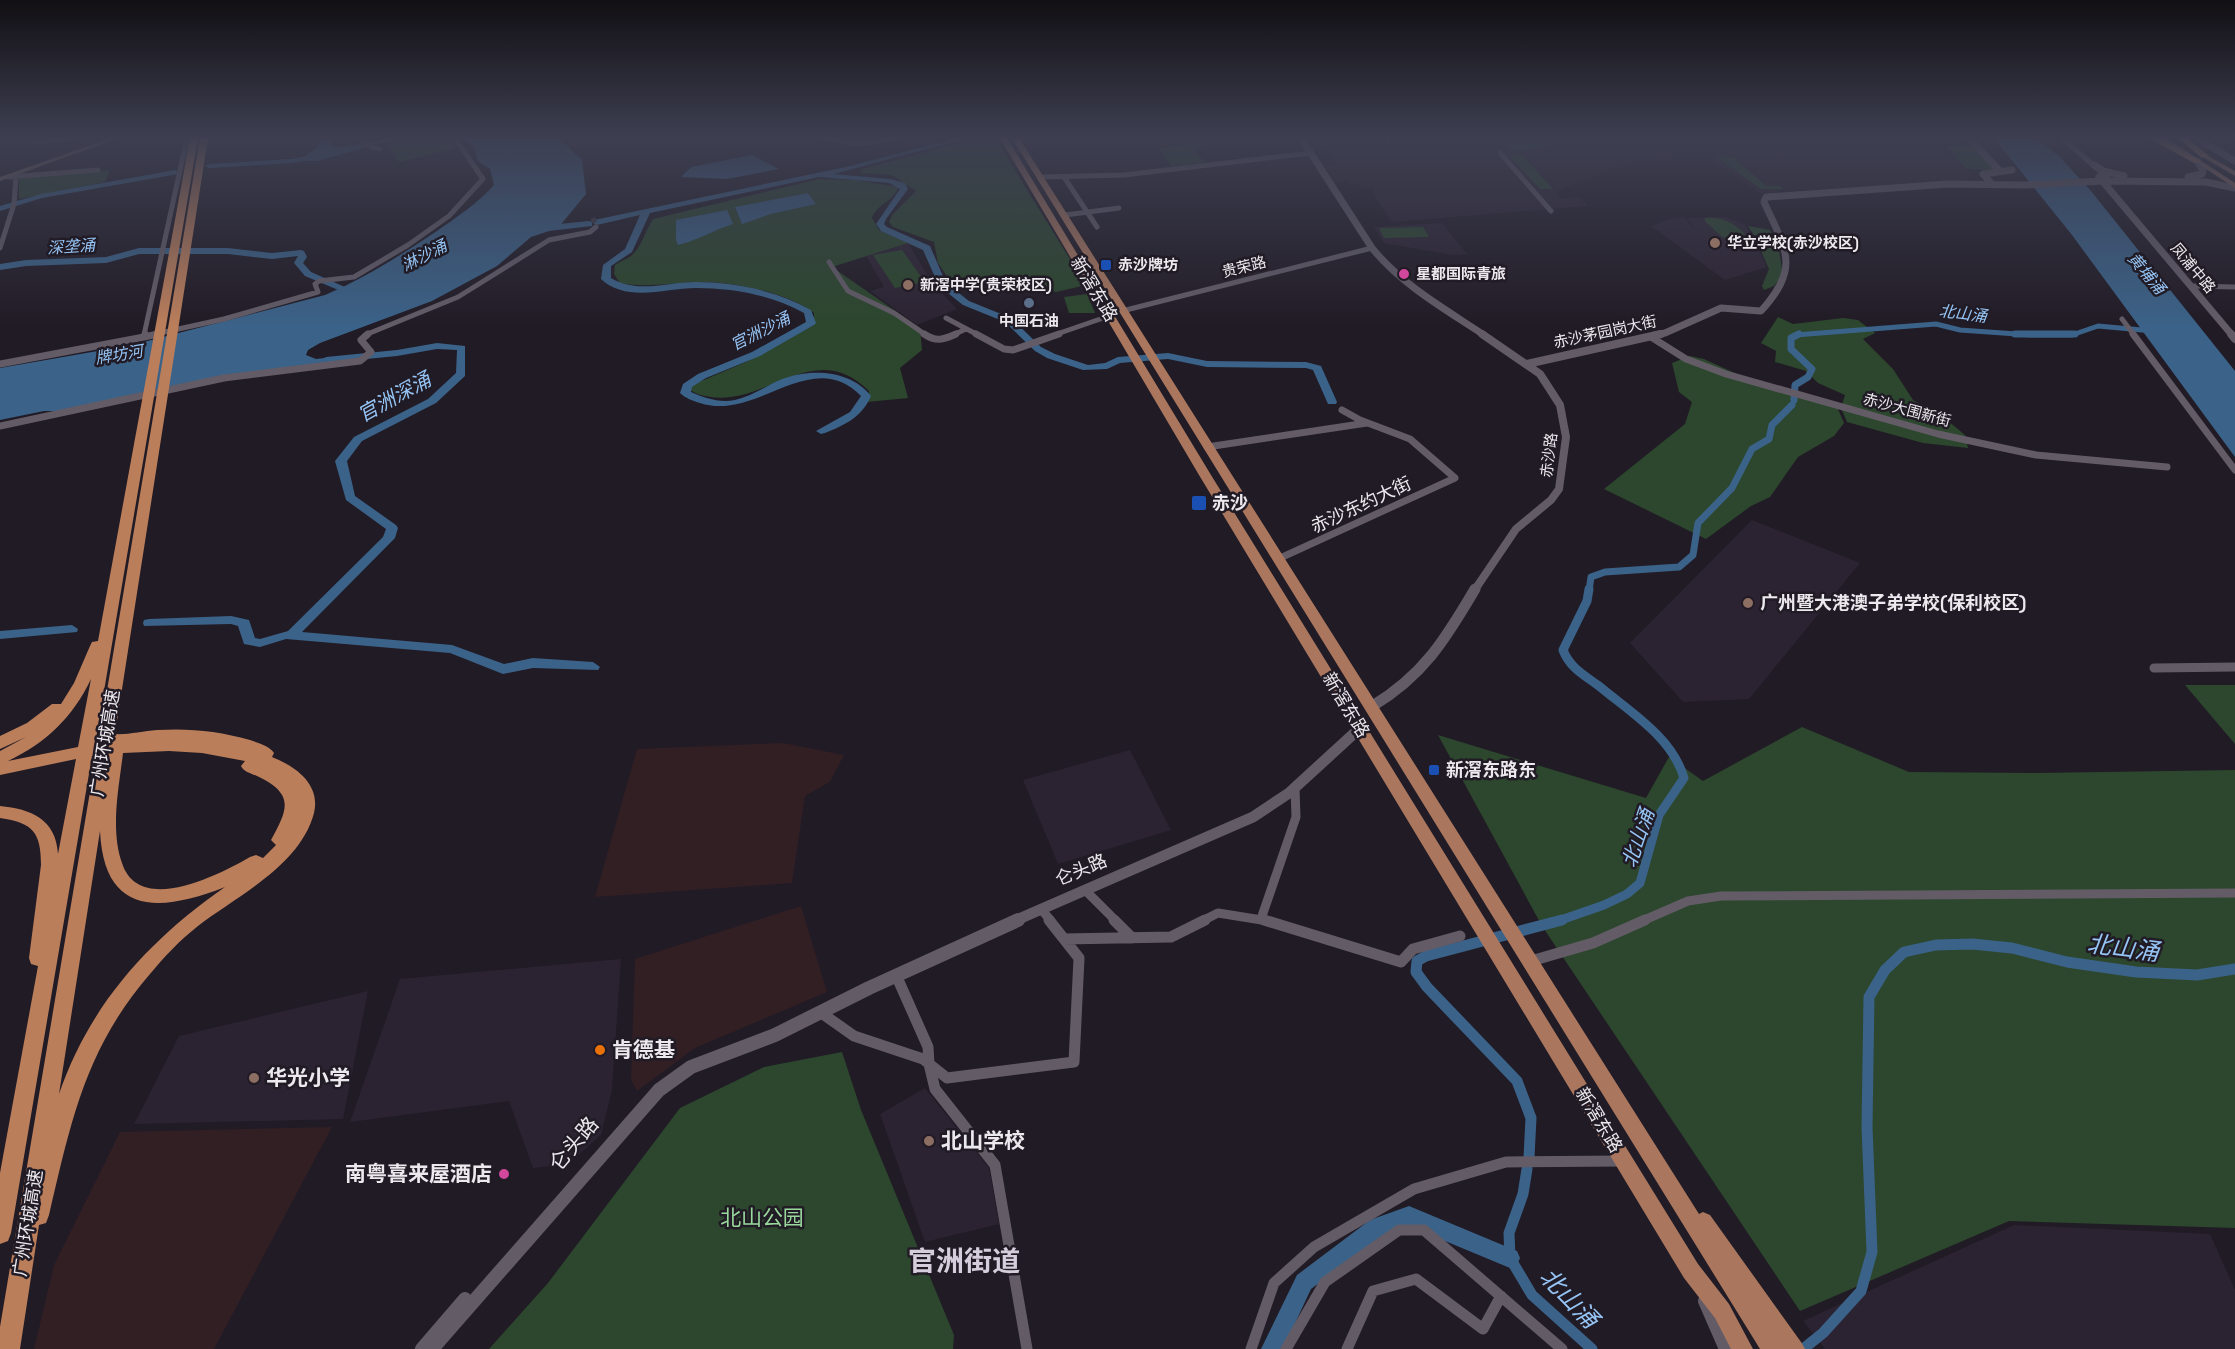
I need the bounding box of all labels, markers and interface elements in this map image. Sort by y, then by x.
place label: 华立学校(赤沙校区) [1727,233,1859,252]
water label: 深垄涌 [46,234,98,259]
water label: 淋沙涌 [398,234,452,276]
marker: 华立学校(赤沙校区) [1708,236,1722,250]
street label: 凤浦中路 [2167,239,2220,297]
water label: 黄埔涌 [2123,248,2171,300]
street label: 新滘东路 [1066,252,1123,326]
street label: 贵荣路 [1220,252,1268,281]
place label: 赤沙牌坊 [1118,255,1178,274]
marker: 赤沙牌坊 [1099,258,1113,272]
place label: 星都国际青旅 [1416,264,1506,283]
marker: 星都国际青旅 [1397,267,1411,281]
place label: 新滘中学(贵荣校区) [920,275,1052,294]
marker: 新滘中学(贵荣校区) [901,278,915,292]
marker: 中国石油 [1022,296,1036,310]
water label: 北山涌 [1938,300,1990,327]
water label: 官洲沙涌 [727,307,795,355]
place label: 中国石油 [999,311,1059,330]
street label: 赤沙茅园岗大街 [1552,311,1658,352]
water label: 牌坊河 [94,340,147,369]
water label: 官洲深涌 [353,365,437,428]
street label: 赤沙大围新街 [1861,389,1953,430]
street label: 赤沙路 [1536,431,1561,478]
street label: 赤沙东约大街 [1307,471,1415,538]
place label: 赤沙 [1212,491,1248,514]
marker: 赤沙 [1190,494,1208,512]
place label: 广州暨大港澳子弟学校(保利校区) [1760,591,2026,614]
marker: 广州暨大港澳子弟学校(保利校区) [1741,596,1755,610]
street label: 新滘东路 [1318,668,1375,742]
street label: 广州环城高速 [85,688,124,798]
place label: 新滘东路东 [1446,758,1536,781]
marker: 新滘东路东 [1427,763,1441,777]
water label: 北山涌 [1616,804,1661,871]
street label: 仑头路 [1051,848,1110,891]
water label: 北山涌 [2085,928,2164,968]
place label: 肯德基 [612,1036,675,1063]
marker: 肯德基 [593,1043,607,1057]
place label: 华光小学 [266,1064,350,1091]
marker: 华光小学 [247,1071,261,1085]
street label: 新滘东路 [1571,1083,1628,1157]
street label: 仑头路 [543,1111,604,1176]
place label: 北山学校 [941,1127,1025,1154]
marker: 北山学校 [922,1134,936,1148]
place label: 南粤喜来屋酒店 [345,1160,492,1187]
marker: 南粤喜来屋酒店 [497,1167,511,1181]
street label: 广州环城高速 [8,1168,47,1278]
park label: 北山公园 [720,1204,804,1231]
district label: 官洲街道 [908,1243,1020,1279]
water label: 北山涌 [1533,1261,1608,1336]

